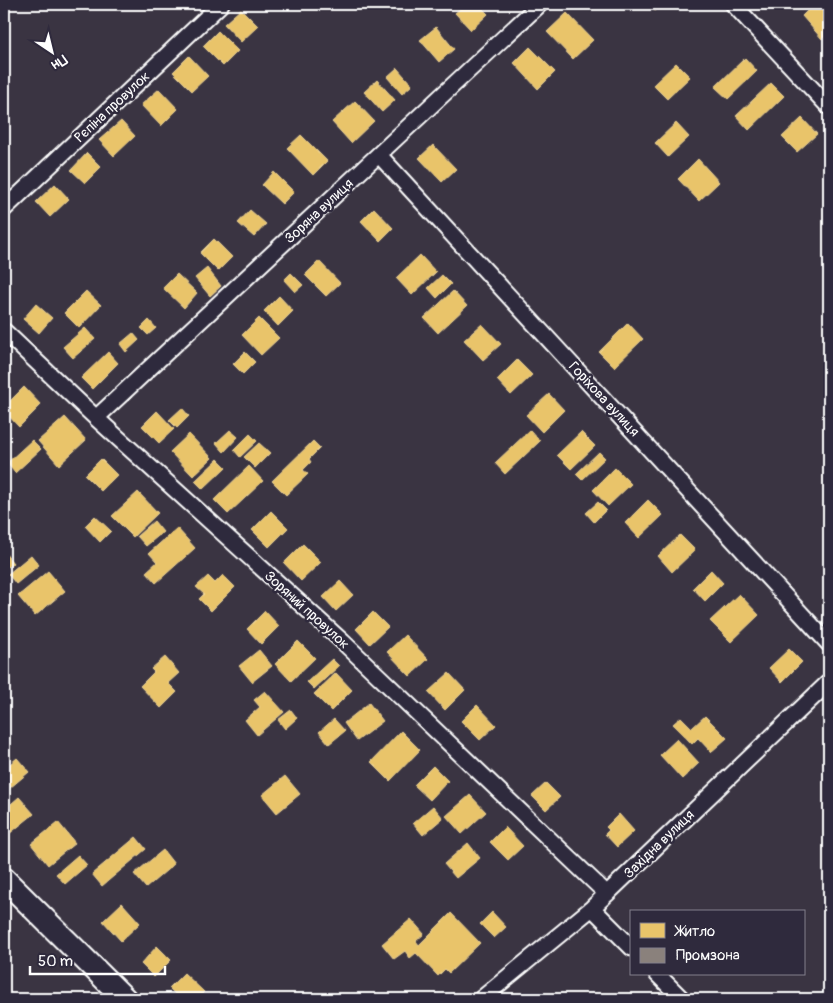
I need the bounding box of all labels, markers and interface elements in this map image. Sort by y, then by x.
north arrow [28,28,78,78]
text: Пн [48,51,70,74]
street label: Рєпіна провулок [71,68,153,146]
street label: Зоряна вулиця [281,175,357,247]
street label: Горіхова вулиця [565,358,643,440]
street label: Зоряний провулок [261,567,353,653]
street label: Західна вулиця [620,806,698,882]
legend [630,910,806,976]
text: Житло [674,922,715,941]
scale bar [30,943,165,975]
text: Промзона [676,946,740,965]
text: 50 m [38,952,73,971]

